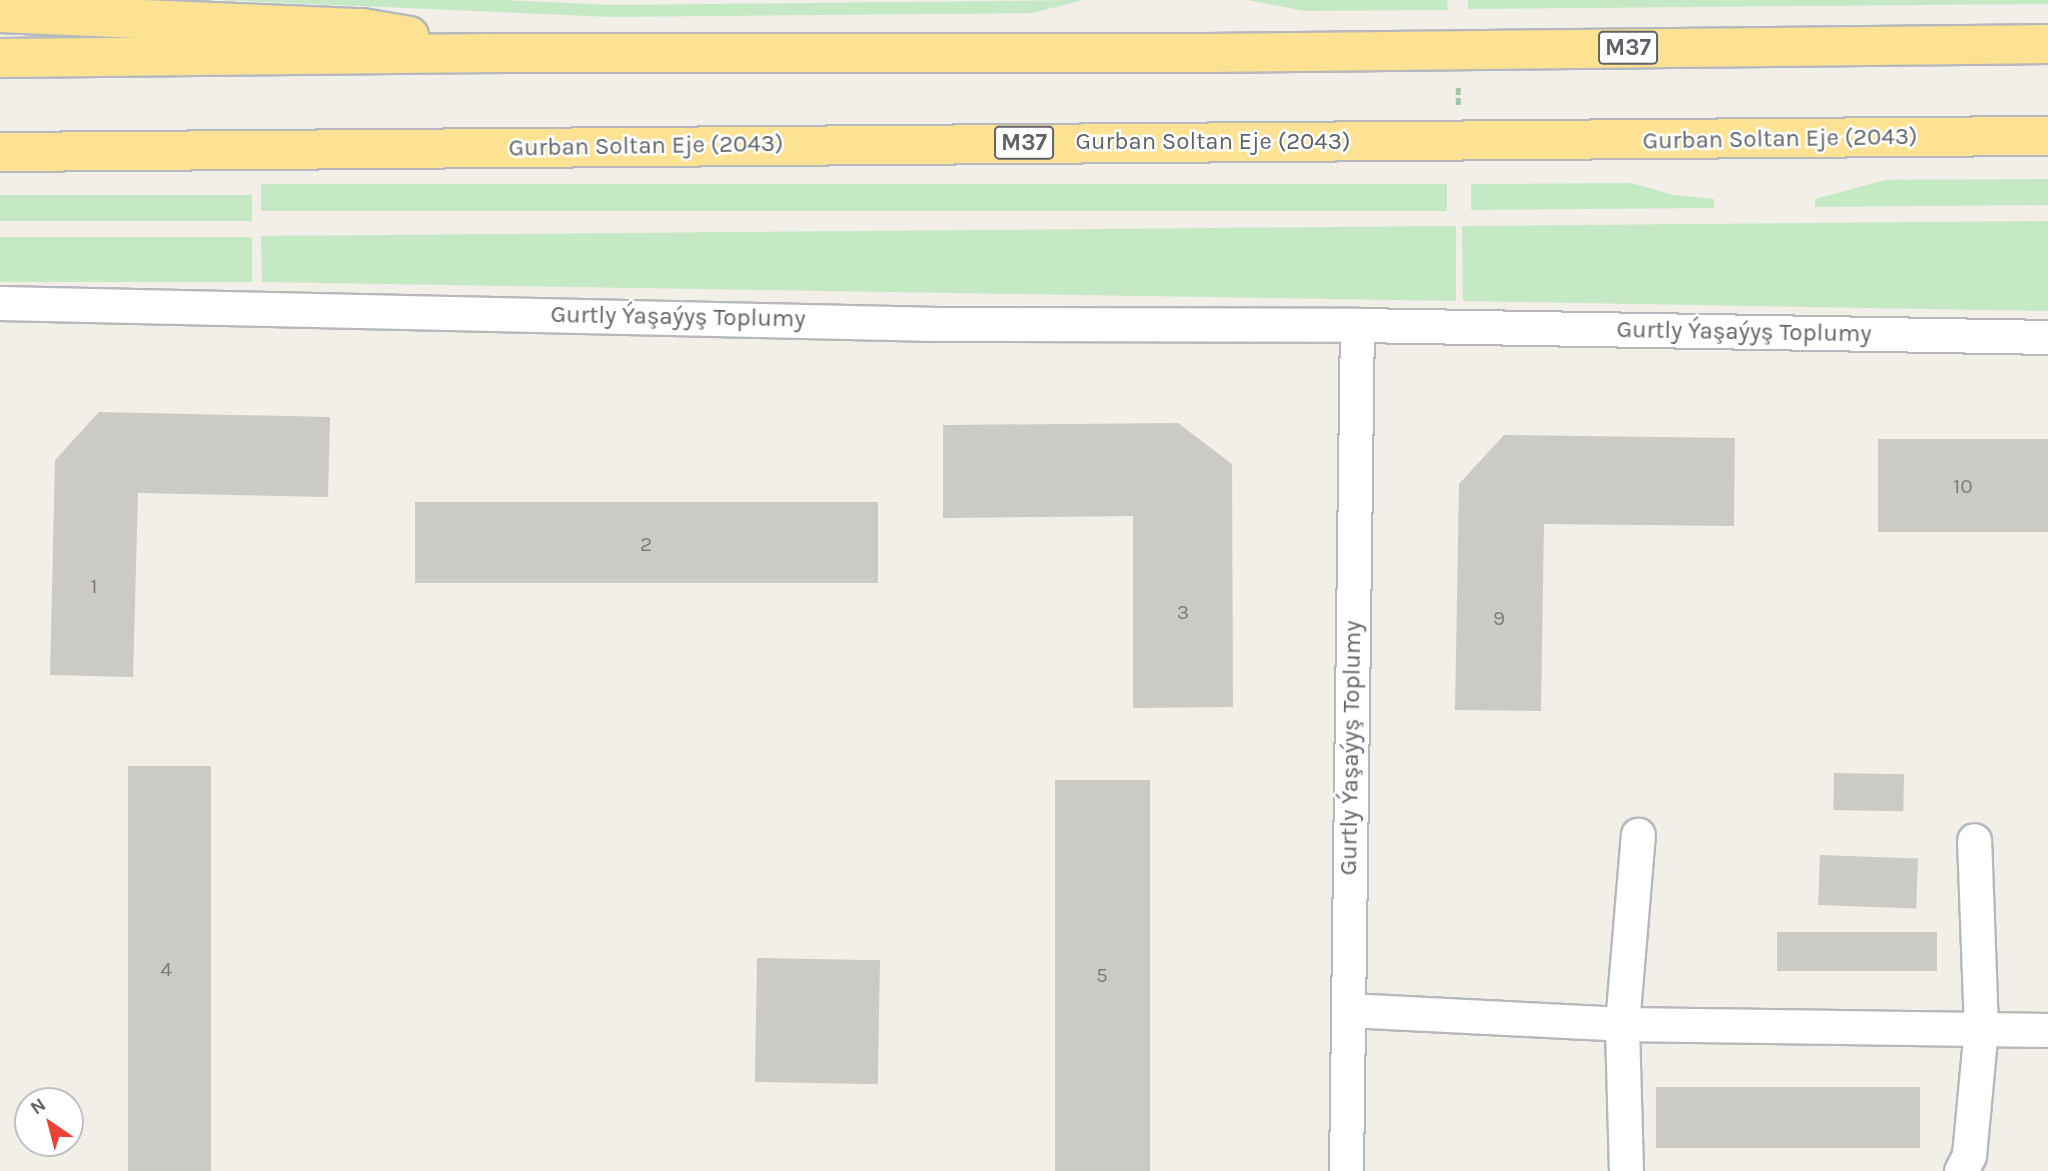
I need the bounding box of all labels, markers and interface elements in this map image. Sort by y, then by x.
road number: M37 [1596,28,1660,68]
street label: Gurban Soltan Eje (2043) [1642,122,1918,156]
road number: M37 [992,124,1056,162]
street label: Gurban Soltan Eje (2043) [1076,128,1350,156]
street label: Gurban Soltan Eje (2043) [508,129,784,163]
street label: Gurtly Ýaşaýyş Toplumy [550,300,806,334]
street label: Gurtly Ýaşaýyş Toplumy [1616,315,1872,349]
house number: 10 [1953,473,1973,499]
house number: 2 [640,531,652,557]
house number: 1 [91,573,97,599]
house number: 3 [1177,599,1189,625]
house number: 9 [1493,605,1505,631]
street label: Gurtly Ýaşaýyş Toplumy [1334,620,1368,876]
house number: 4 [160,956,172,982]
house number: 5 [1096,962,1108,988]
north arrow [14,1087,84,1157]
text: N [26,1094,50,1119]

